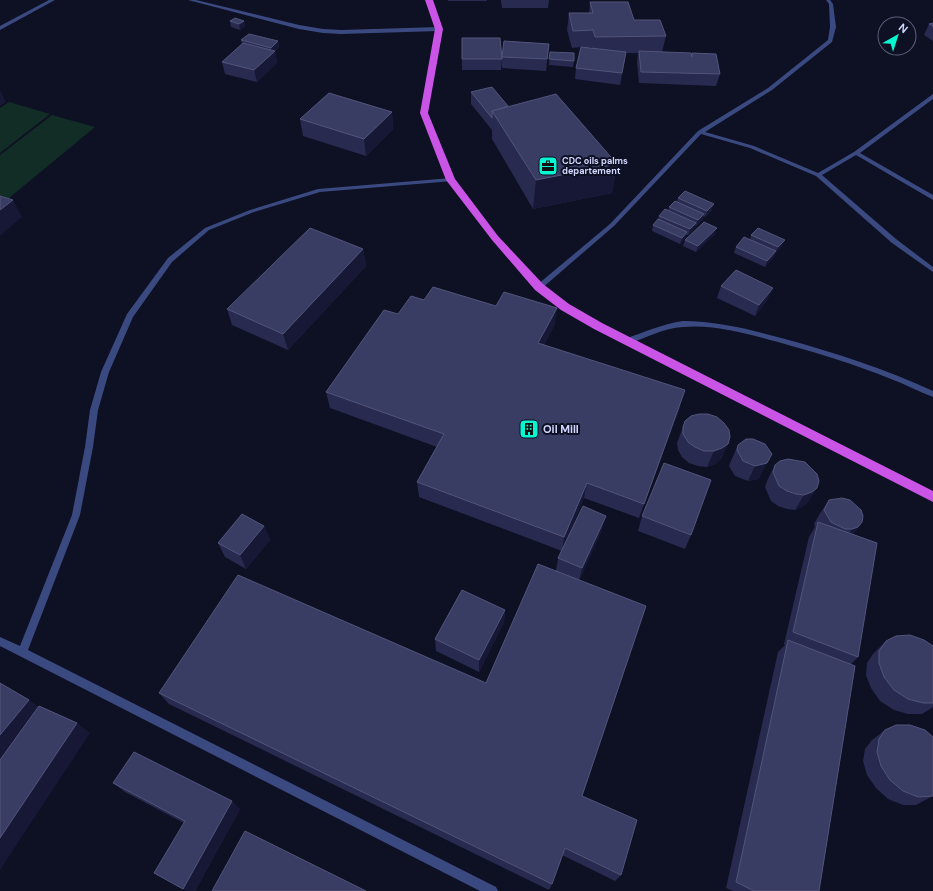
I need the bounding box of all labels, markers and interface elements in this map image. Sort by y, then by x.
north arrow [877,16,917,56]
text: N [896,20,911,36]
office icon: CDC oils palms departement [537,155,559,177]
place label: CDC oils palms departement [562,155,628,177]
building icon: Oil Mill [518,418,540,440]
place label: Oil Mill [543,422,579,436]

